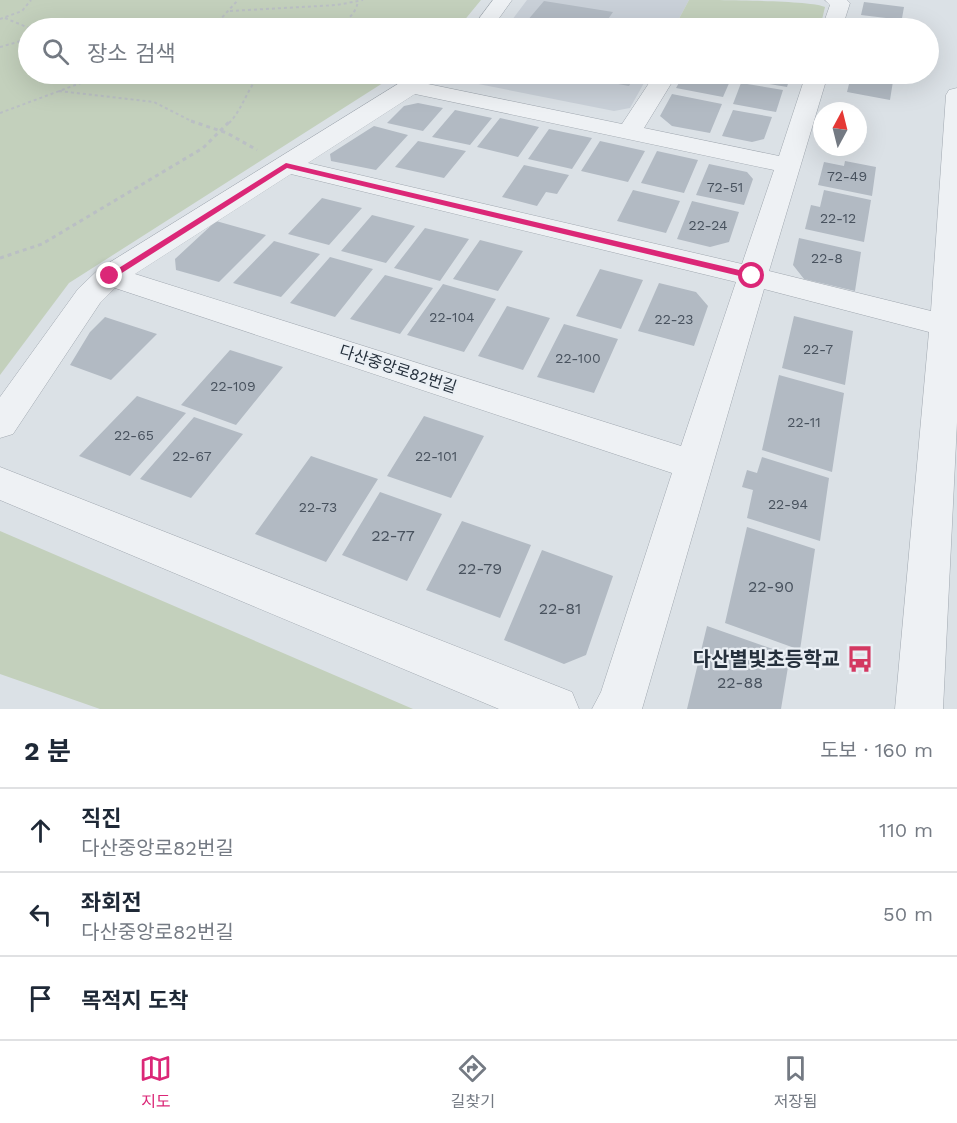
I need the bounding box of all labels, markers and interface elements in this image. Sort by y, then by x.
search box [18,18,939,84]
icon: search [39,35,72,68]
text: 장소 검색 [87,41,175,66]
north arrow [813,102,867,156]
house number: 72-49 [827,168,867,184]
house number: 72-51 [707,179,743,195]
house number: 22-12 [820,210,856,226]
house number: 22-24 [689,217,727,233]
house number: 22-8 [811,250,843,266]
route end [96,262,122,288]
route start [738,262,764,288]
house number: 22-104 [429,309,475,325]
house number: 22-23 [655,311,693,327]
street label: 다산중앙로82번길 [337,341,459,397]
house number: 22-7 [803,341,833,357]
house number: 22-100 [555,350,601,366]
house number: 22-109 [210,378,256,394]
house number: 22-11 [787,414,821,430]
house number: 22-65 [114,427,154,443]
house number: 22-67 [172,448,212,464]
house number: 22-101 [415,448,457,464]
house number: 22-94 [768,496,808,512]
house number: 22-73 [299,499,337,515]
house number: 22-77 [371,526,415,545]
house number: 22-79 [458,559,502,578]
house number: 22-90 [748,577,794,596]
house number: 22-81 [539,599,581,618]
bus stop icon: 다산별빛초등학교 [845,644,875,674]
place label: 다산별빛초등학교 [693,647,840,671]
house number: 22-88 [717,673,763,692]
text: 2 분 [24,736,71,766]
text: 도보 · 160 m [820,738,933,762]
text: 직진 [81,806,121,831]
icon: ahead [24,814,57,847]
text: 110 m [879,818,933,842]
text: 다산중앙로82번길 [81,836,234,860]
text: 좌회전 [81,890,142,915]
icon: left [24,898,57,931]
text: 50 m [883,902,933,926]
text: 다산중앙로82번길 [81,920,234,944]
icon: arrive [24,982,57,1015]
text: 목적지 도착 [81,988,189,1013]
tab: 지도 [139,1052,172,1112]
tab: 길찾기 [451,1052,495,1112]
tab: 저장됨 [774,1052,818,1112]

